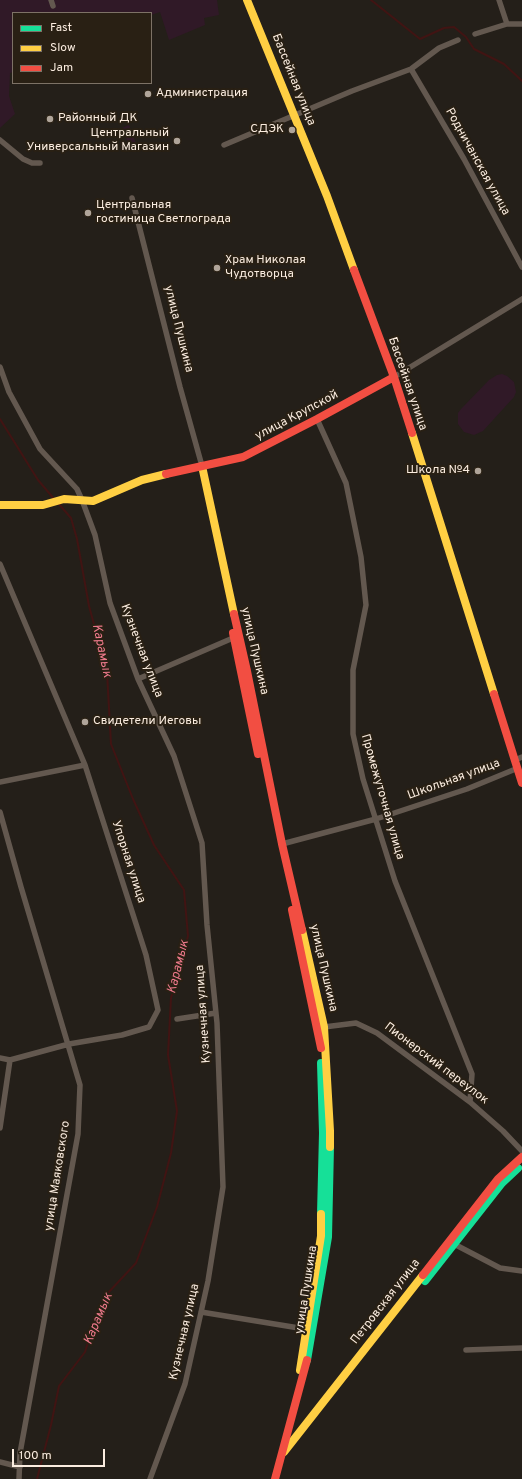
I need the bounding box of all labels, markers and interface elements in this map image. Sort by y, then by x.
legend [12,12,152,84]
text: Fast [50,20,72,36]
street label: Бассейная улица [268,32,318,128]
text: Slow [50,40,76,56]
text: Jam [50,60,73,76]
place label: Администрация [156,87,248,101]
marker: Администрация [143,89,153,99]
street label: Родничанская улица [441,106,513,218]
place label: Районный ДК [58,112,137,126]
marker: Районный ДК [45,114,55,124]
place label: СДЭК [250,123,284,137]
marker: СДЭК [287,125,297,135]
place label: Центральный Универсальный Магазин [27,127,169,155]
marker: Центральный Универсальный Магазин [172,136,182,146]
place label: Центральная гостиница Светлограда [96,199,231,227]
marker: Центральная гостиница Светлограда [83,208,93,218]
place label: Храм Николая Чудотворца [225,254,306,282]
marker: Храм Николая Чудотворца [212,263,222,273]
street label: улица Пушкина [160,284,196,374]
street label: Бассейная улица [384,335,430,433]
street label: улица Крупской [253,388,341,444]
place label: Школа №4 [406,464,470,478]
marker: Школа №4 [473,466,483,476]
street label: Кузнечная улица [117,602,165,700]
street label: улица Пушкина [237,606,271,696]
water label: Карамык [88,623,114,679]
place label: Свидетели Иеговы [93,715,201,729]
marker: Свидетели Иеговы [80,717,90,727]
street label: Промежуточная улица [357,733,407,861]
street label: Школьная улица [406,757,502,803]
street label: Упорная улица [108,819,148,905]
street label: улица Пушкина [306,923,340,1013]
water label: Карамык [165,939,193,995]
street label: Кузнечная улица [193,964,215,1064]
street label: Пионерский переулок [381,1020,491,1108]
street label: улица Маяковского [42,1120,74,1232]
street label: улица Пушкина [293,1245,321,1335]
street label: Петровская улица [348,1257,424,1347]
street label: Кузнечная улица [167,1282,203,1382]
water label: Карамык [81,1291,117,1347]
scale bar [14,1441,107,1467]
text: 100 m [19,1448,52,1464]

